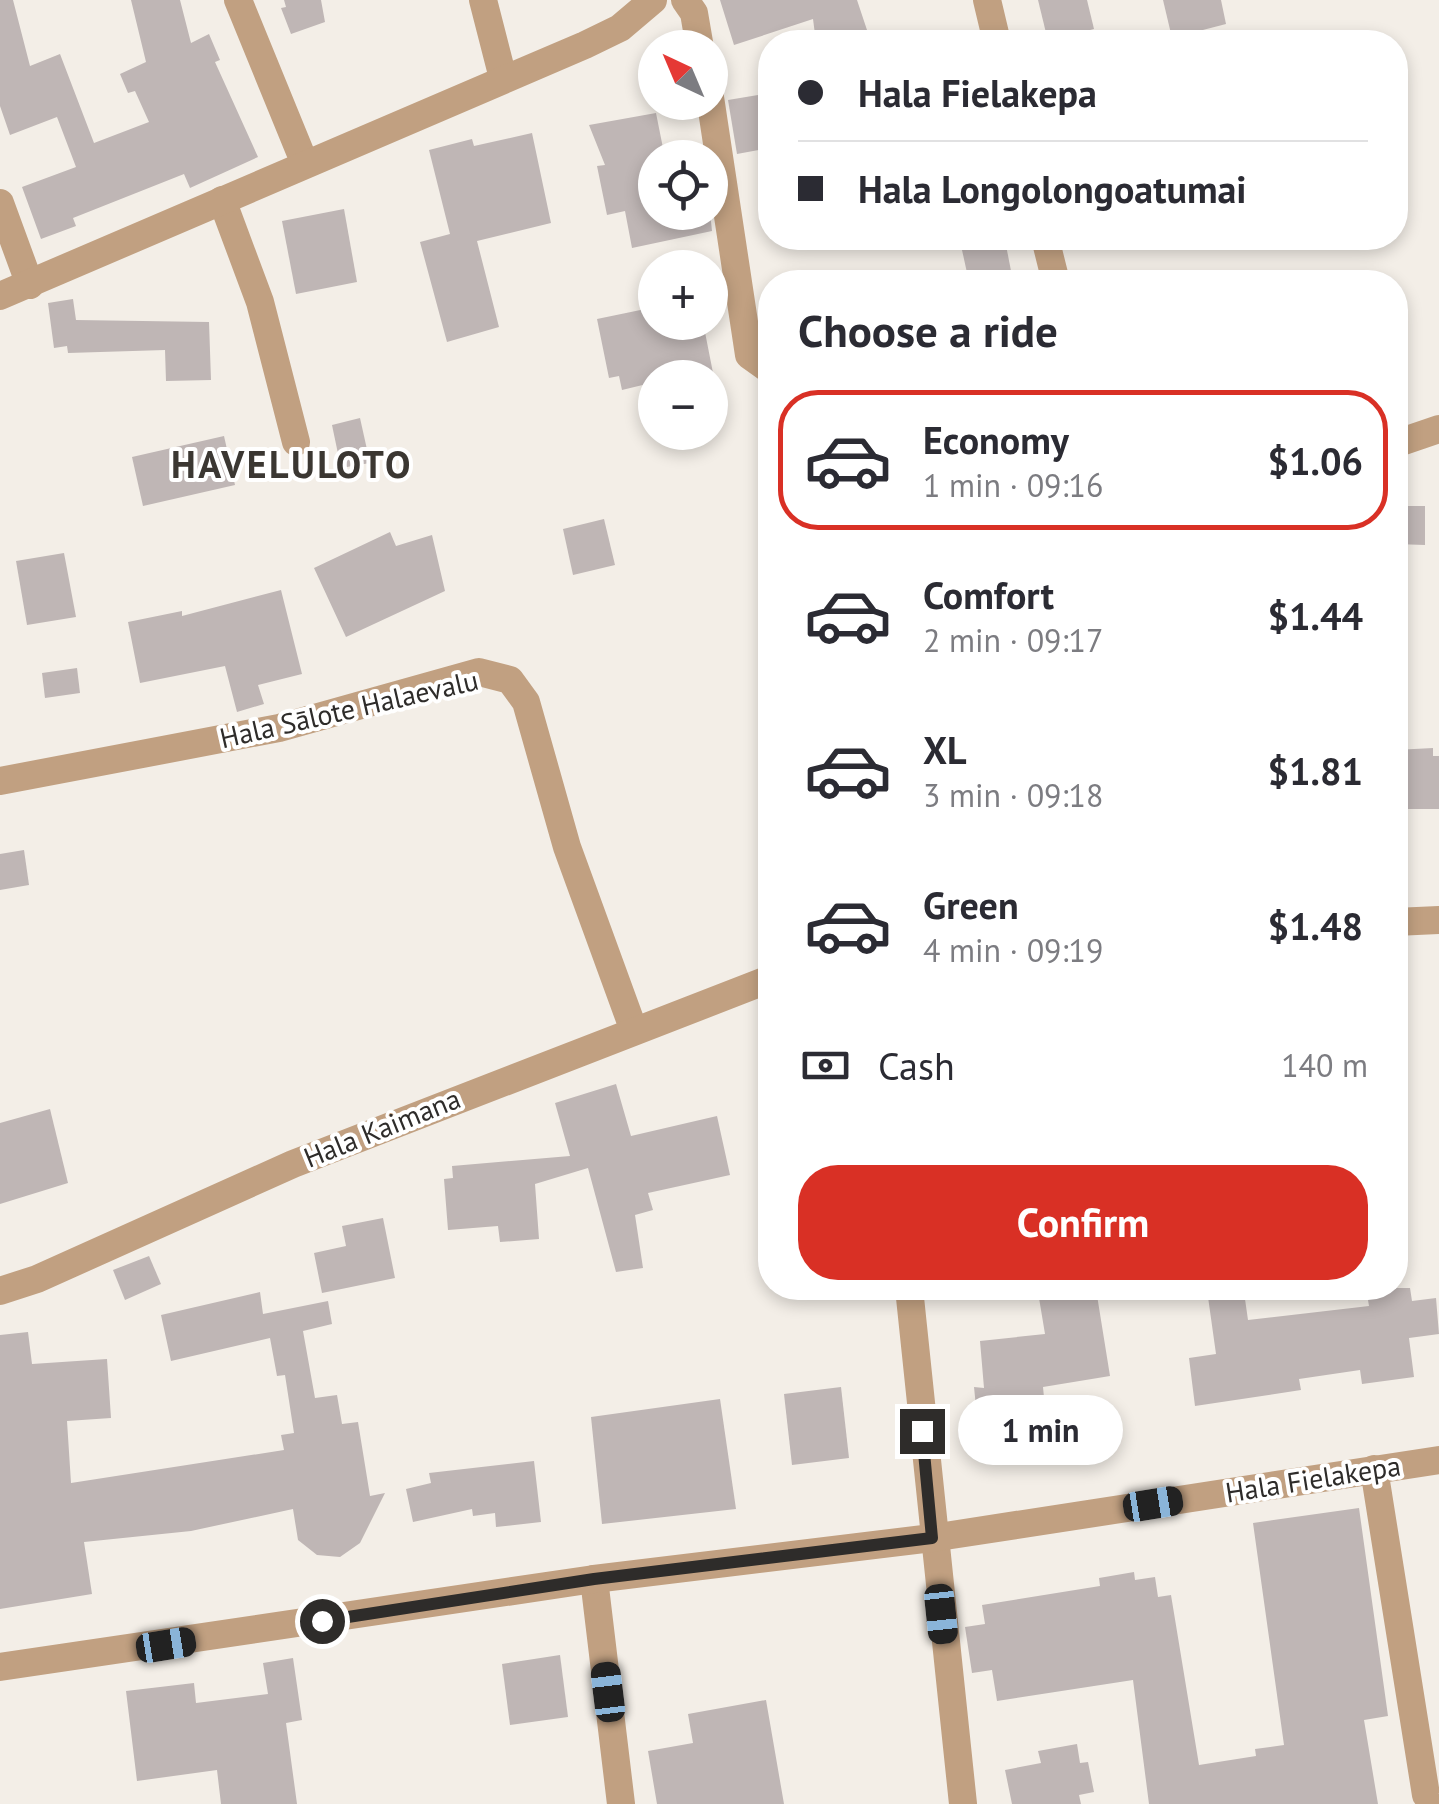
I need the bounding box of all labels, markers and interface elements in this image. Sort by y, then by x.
north arrow [638,30,728,120]
map controls [638,30,728,450]
text: Hala Fielakepa [858,68,1097,117]
button: locate [638,140,728,230]
text: Hala Longolongoatumai [858,164,1247,213]
button: + [638,250,728,340]
text: Choose a ride [798,301,1058,359]
button: − [638,360,728,450]
icon: car [803,415,893,505]
text: Economy [923,415,1069,464]
text: $1.06 [1267,436,1363,485]
district label: HAVELULOTO [171,439,413,488]
text: 1 min · 09:16 [923,464,1103,506]
icon: car [803,570,893,660]
text: Comfort [923,570,1054,619]
text: $1.44 [1267,591,1363,640]
text: 2 min · 09:17 [923,619,1103,661]
street label: Hala Sālote Halaevalu [216,661,482,756]
icon: car [803,725,893,815]
text: XL [923,725,967,774]
text: $1.81 [1267,746,1363,795]
text: 3 min · 09:18 [923,774,1103,816]
icon: car [803,880,893,970]
text: Green [923,880,1019,929]
text: $1.48 [1267,901,1363,950]
text: 4 min · 09:19 [923,929,1103,971]
icon: cash [798,1038,853,1093]
text: Cash [878,1041,955,1090]
text: 140 m [1281,1044,1368,1086]
street label: Hala Kaimana [298,1079,466,1176]
button: Confirm [798,1165,1368,1280]
callout: 1 min [957,1396,1122,1466]
route end [900,1409,945,1454]
text: 1 min [1001,1409,1080,1451]
street label: Hala Fielakepa [1223,1446,1403,1511]
car [1121,1484,1185,1524]
car [923,1583,959,1645]
route start [300,1599,345,1644]
car [134,1625,198,1665]
car [589,1660,627,1724]

